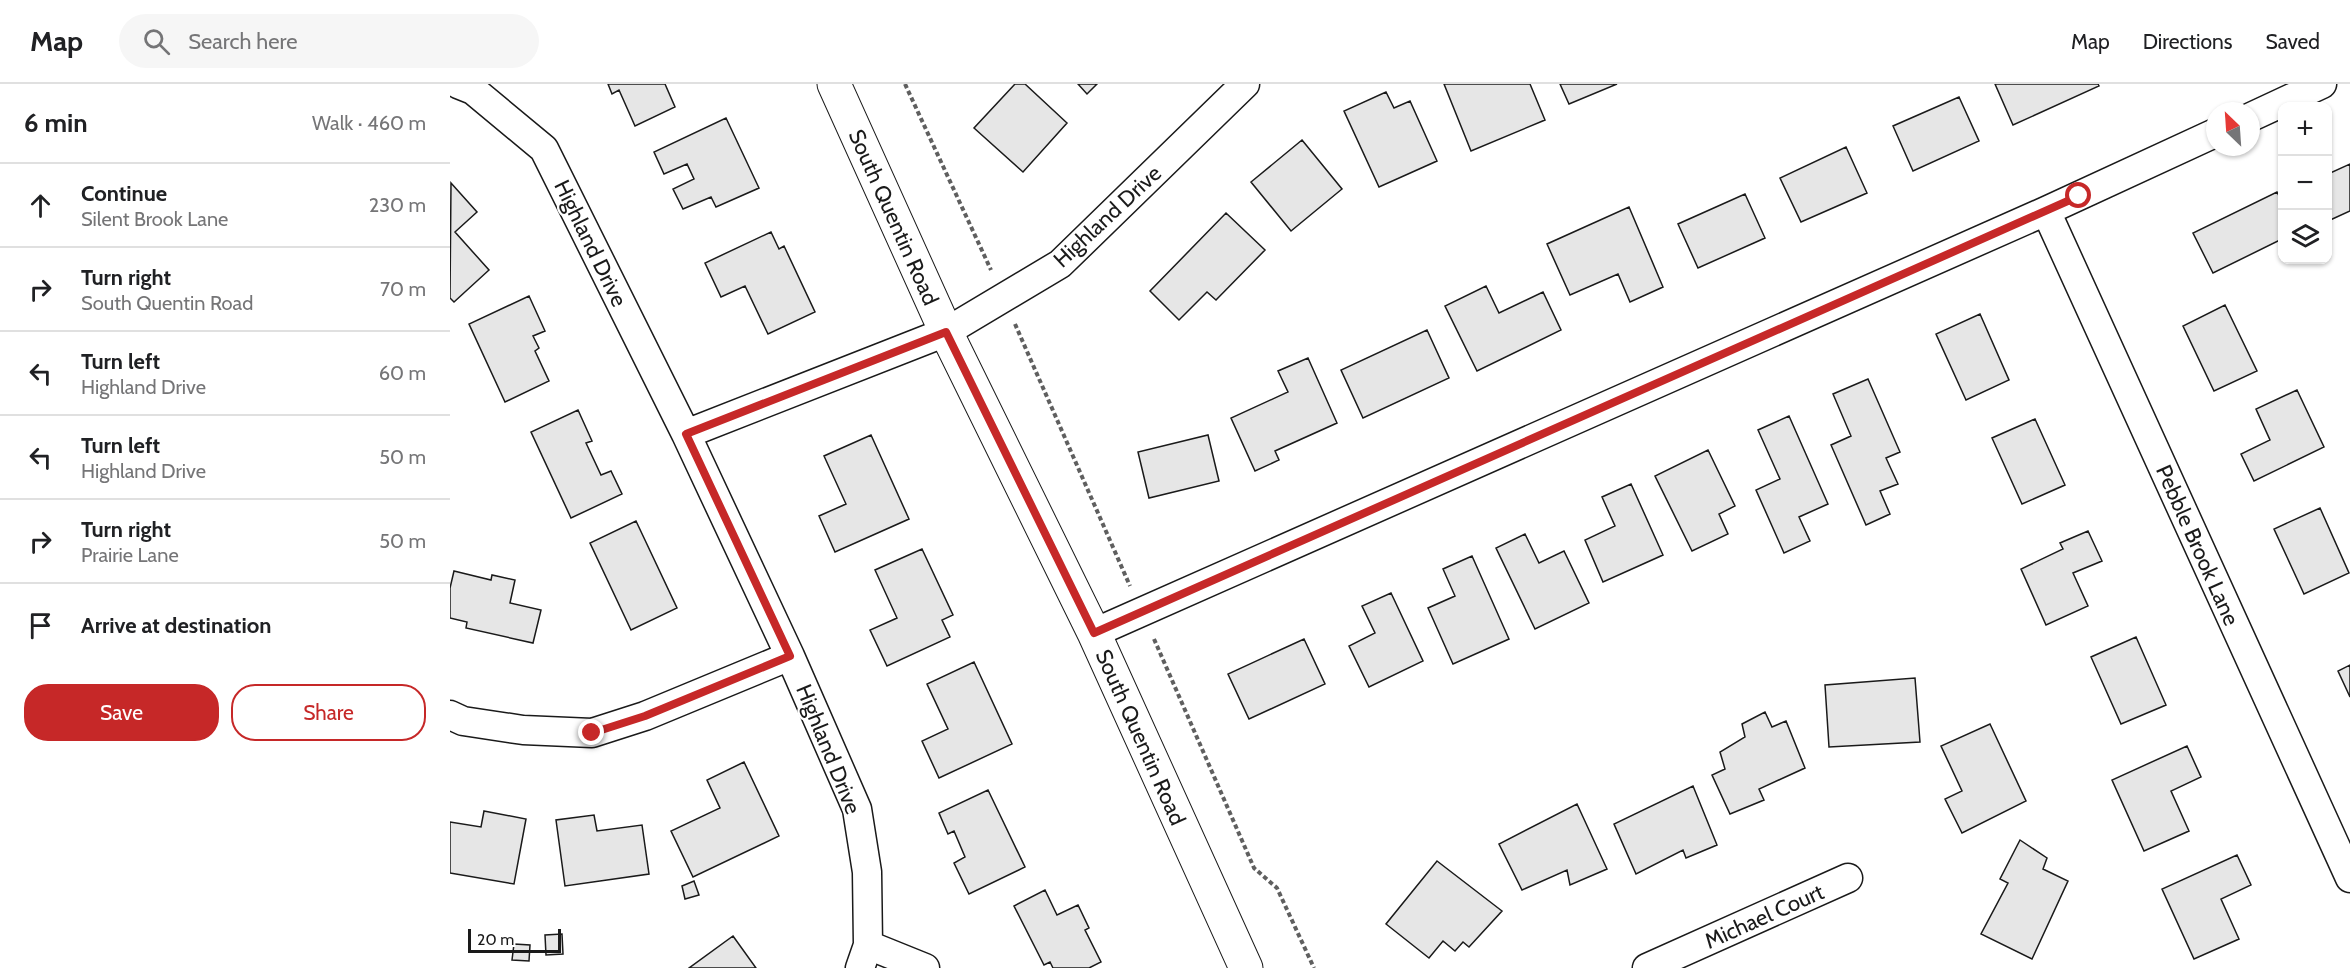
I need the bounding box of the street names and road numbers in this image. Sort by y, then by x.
street label: South Quentin Road [843,125,944,309]
street label: Highland Drive [1048,160,1167,273]
street label: Highland Drive [548,176,633,311]
street label: Pebble Brook Lane [2150,461,2245,630]
street label: South Quentin Road [1090,645,1191,829]
street label: Highland Drive [790,680,867,818]
street label: Michael Court [1701,878,1828,955]

